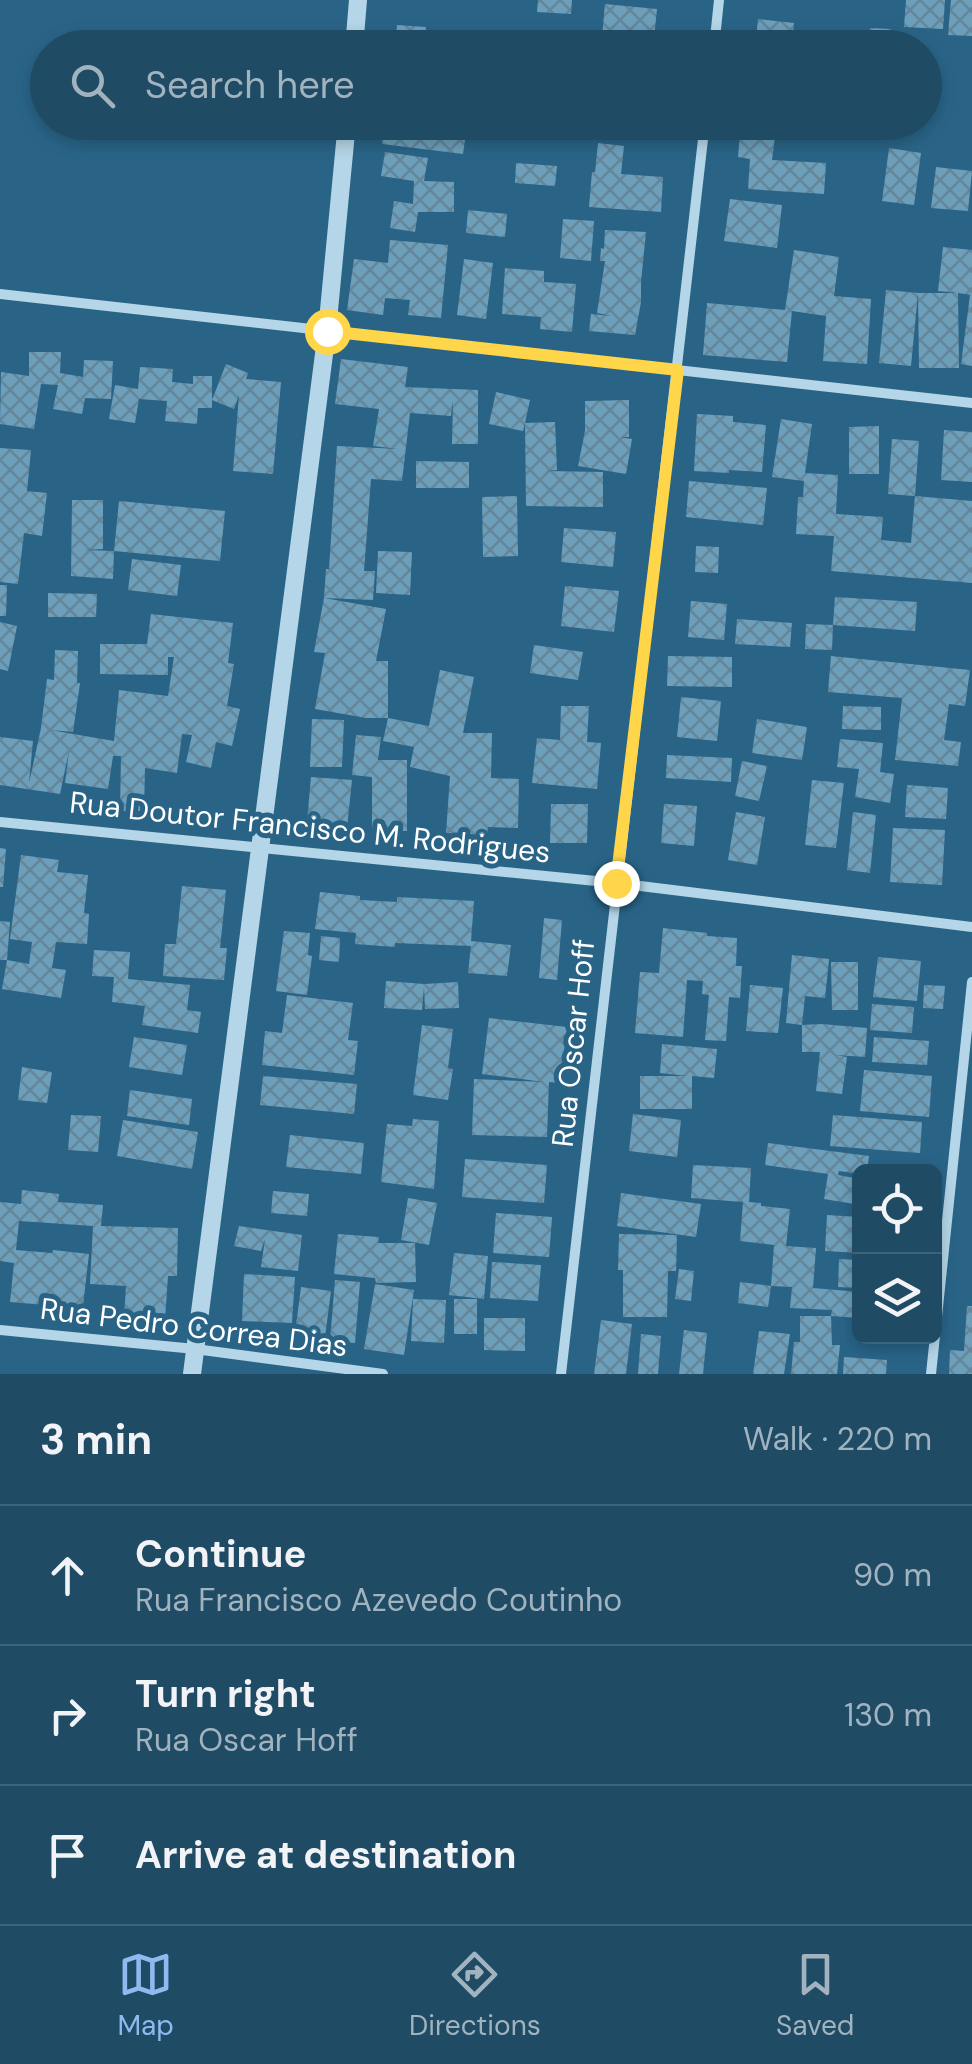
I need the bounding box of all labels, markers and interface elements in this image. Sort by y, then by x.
search box [30,30,942,140]
icon: search [65,58,120,113]
text: Search here [145,60,355,110]
route start [305,309,351,355]
street label: Rua Doutor Francisco M. Rodrigues [68,782,552,872]
route end [594,861,640,907]
street label: Rua Oscar Hoff [543,937,603,1149]
map controls [852,1164,942,1344]
button: locate [852,1164,942,1254]
button: layers [852,1254,942,1344]
street label: Rua Pedro Correa Dias [38,1289,350,1365]
text: 3 min [40,1412,152,1467]
text: Walk · 220 m [743,1418,932,1460]
text: Continue [135,1529,306,1579]
icon: ahead [40,1548,95,1603]
text: 90 m [853,1554,932,1596]
text: Rua Francisco Azevedo Coutinho [135,1579,622,1621]
text: Turn right [135,1669,316,1719]
icon: right [40,1688,95,1743]
text: 130 m [844,1694,932,1736]
text: Rua Oscar Hoff [135,1719,358,1761]
icon: arrive [40,1828,95,1883]
text: Arrive at destination [135,1830,517,1880]
tab: Map [118,1947,174,2044]
tab: Directions [409,1947,541,2044]
tab: Saved [776,1947,854,2044]

